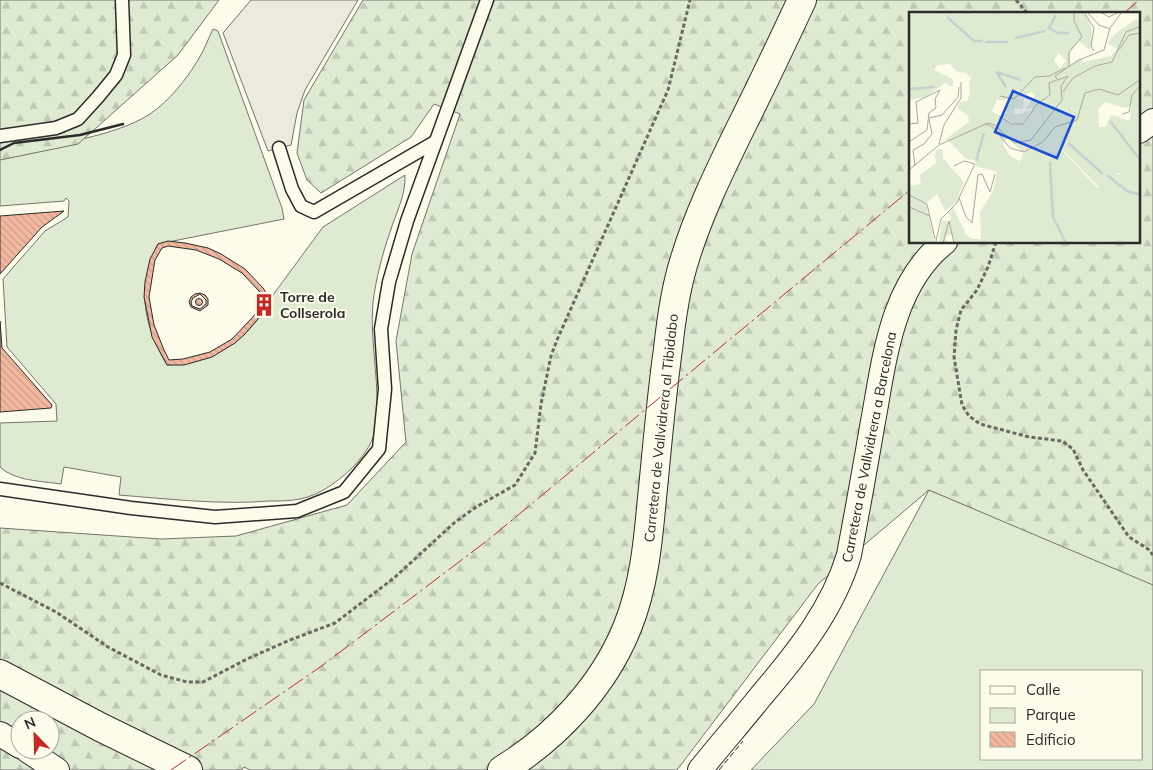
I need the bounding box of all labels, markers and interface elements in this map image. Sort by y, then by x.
inset map [909,12,1140,244]
place label: Torre de Collserola [280,288,345,322]
building icon: Torre de Collserola [251,292,277,318]
street label: Carretera de Vallvidrera al Tibidabo [640,313,682,543]
street label: Carretera de Vallvidrera a Barcelona [838,330,900,564]
legend [980,670,1143,760]
text: Calle [1026,680,1060,699]
text: Parque [1026,705,1076,724]
north arrow [10,710,60,760]
text: N [22,713,38,733]
text: Edificio [1026,730,1076,749]

